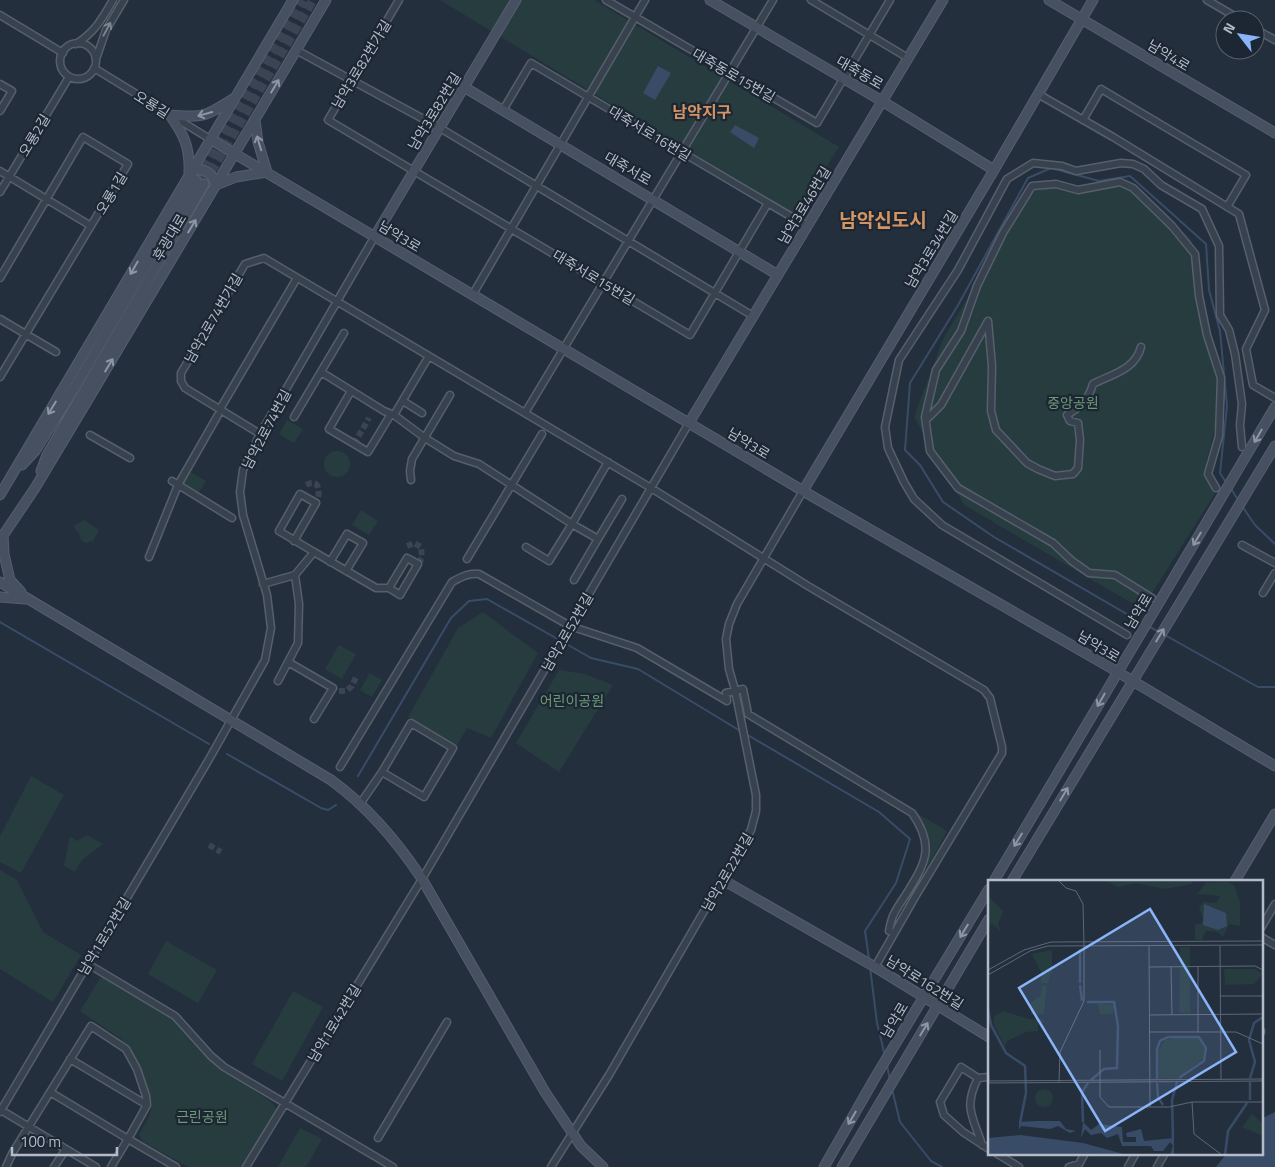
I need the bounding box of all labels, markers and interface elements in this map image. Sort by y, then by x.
north arrow [1215,10,1265,60]
street label: 남악3로82번가길 [326,15,396,113]
text: N [1217,18,1240,38]
one-way arrow [103,22,112,37]
street label: 남악4로 [1144,34,1194,76]
street label: 대죽동로15번길 [688,43,780,107]
street label: 대죽동로 [832,50,888,94]
street label: 남악3로82번길 [402,68,466,154]
one-way arrow [270,79,280,94]
street label: 오룡길 [130,85,174,123]
street label: 대죽서로16번길 [605,100,695,166]
district label: 남악지구 [673,100,731,124]
street label: 오룡2길 [13,110,55,160]
one-way arrow [197,110,213,120]
one-way arrow [254,136,264,152]
street label: 대죽서로 [600,146,656,190]
street label: 남악3로46번길 [772,162,836,248]
street label: 오룡1길 [90,168,132,218]
district label: 남악신도시 [839,205,927,234]
street label: 남악3로34번길 [899,206,963,292]
street label: 후광대로 [147,209,191,264]
street label: 남악3로 [375,215,425,257]
one-way arrow [187,219,197,233]
street label: 대죽서로15번길 [549,244,639,310]
one-way arrow [129,260,139,274]
street label: 남악2로74번가길 [179,269,247,367]
one-way arrow [104,359,114,373]
street label: 남악2로74번길 [236,385,296,473]
park label: 중앙공원 [1047,392,1099,413]
one-way arrow [46,400,56,414]
street label: 남악3로 [724,422,774,464]
one-way arrow [1253,428,1262,443]
one-way arrow [1192,531,1202,545]
street label: 남악2로52번길 [536,589,598,675]
street label: 남악로 [1119,589,1157,633]
street label: 남악3로 [1074,625,1124,667]
one-way arrow [1156,628,1166,642]
park label: 어린이공원 [540,690,604,711]
one-way arrow [1095,693,1105,707]
one-way arrow [1059,788,1069,802]
street label: 남악2로22번길 [696,829,758,915]
one-way arrow [1013,833,1023,847]
inset map [988,880,1262,1154]
street label: 남악1로52번길 [72,893,136,979]
one-way arrow [958,923,968,937]
street label: 남악로162번길 [882,950,968,1014]
street label: 남악1로42번길 [302,980,366,1066]
street label: 남악로 [875,998,913,1042]
one-way arrow [919,1022,929,1036]
park label: 근린공원 [176,1106,228,1127]
one-way arrow [847,1111,857,1126]
scale bar [12,1124,118,1156]
text: 100 m [20,1130,61,1153]

